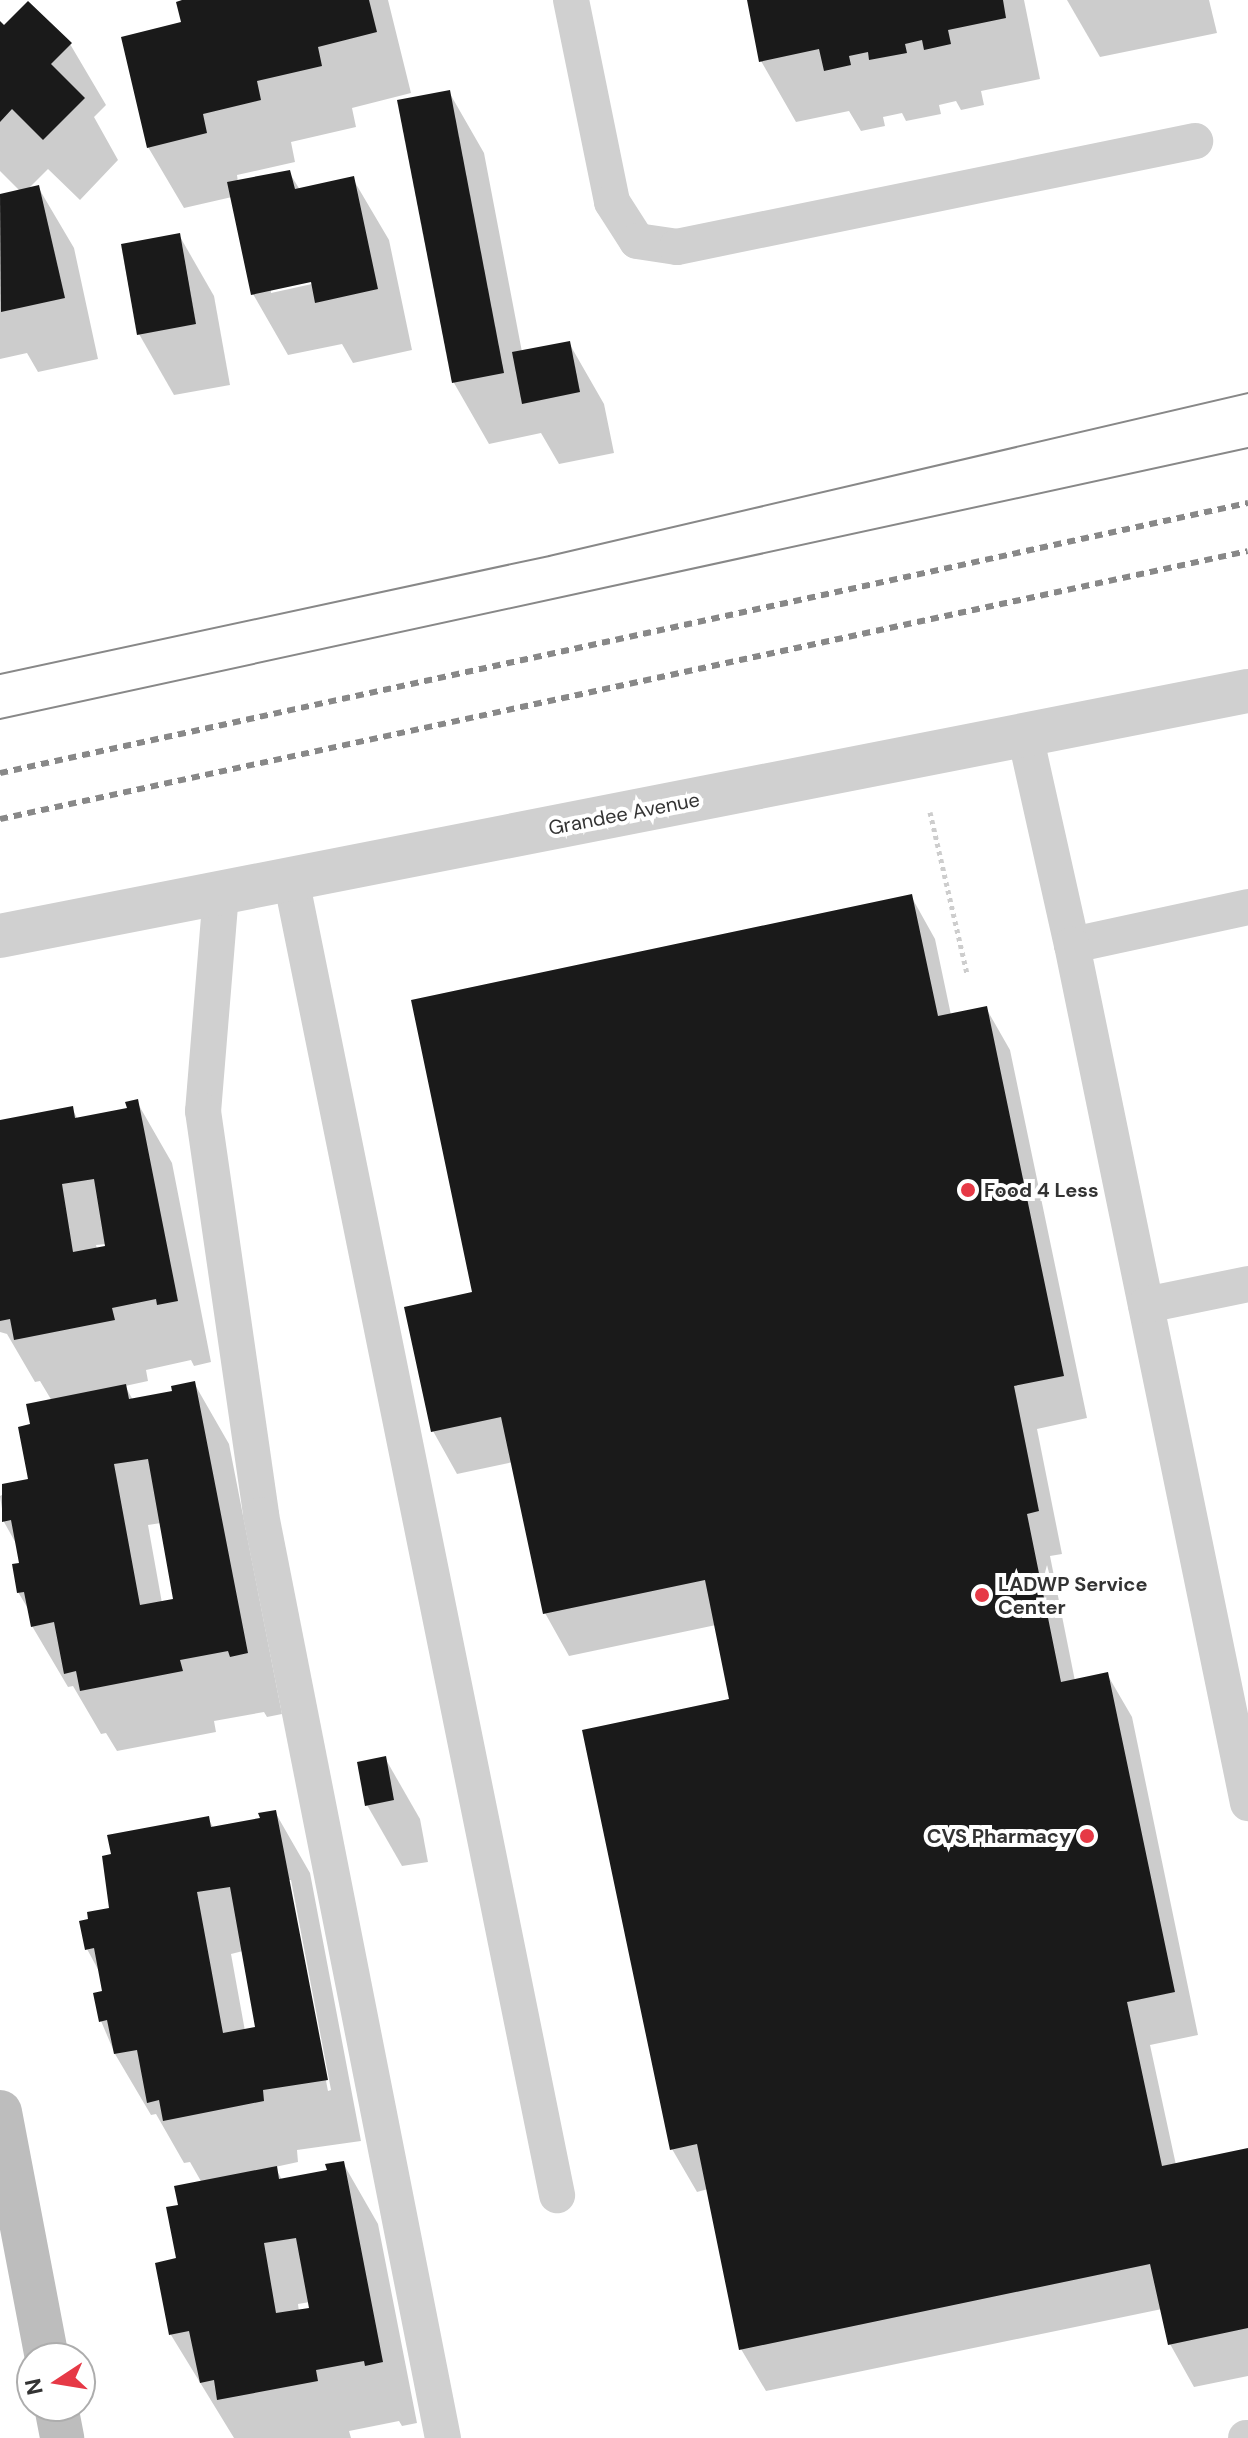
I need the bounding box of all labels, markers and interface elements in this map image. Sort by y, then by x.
street label: Grandee Avenue [546,788,702,840]
place label: Food 4 Less [984,1178,1099,1202]
marker: Food 4 Less [959,1181,977,1199]
place label: LADWP Service Center [998,1572,1147,1619]
marker: LADWP Service Center [973,1586,991,1604]
place label: CVS Pharmacy [927,1824,1071,1848]
marker: CVS Pharmacy [1078,1827,1096,1845]
north arrow [16,2342,96,2422]
text: N [18,2376,50,2398]

